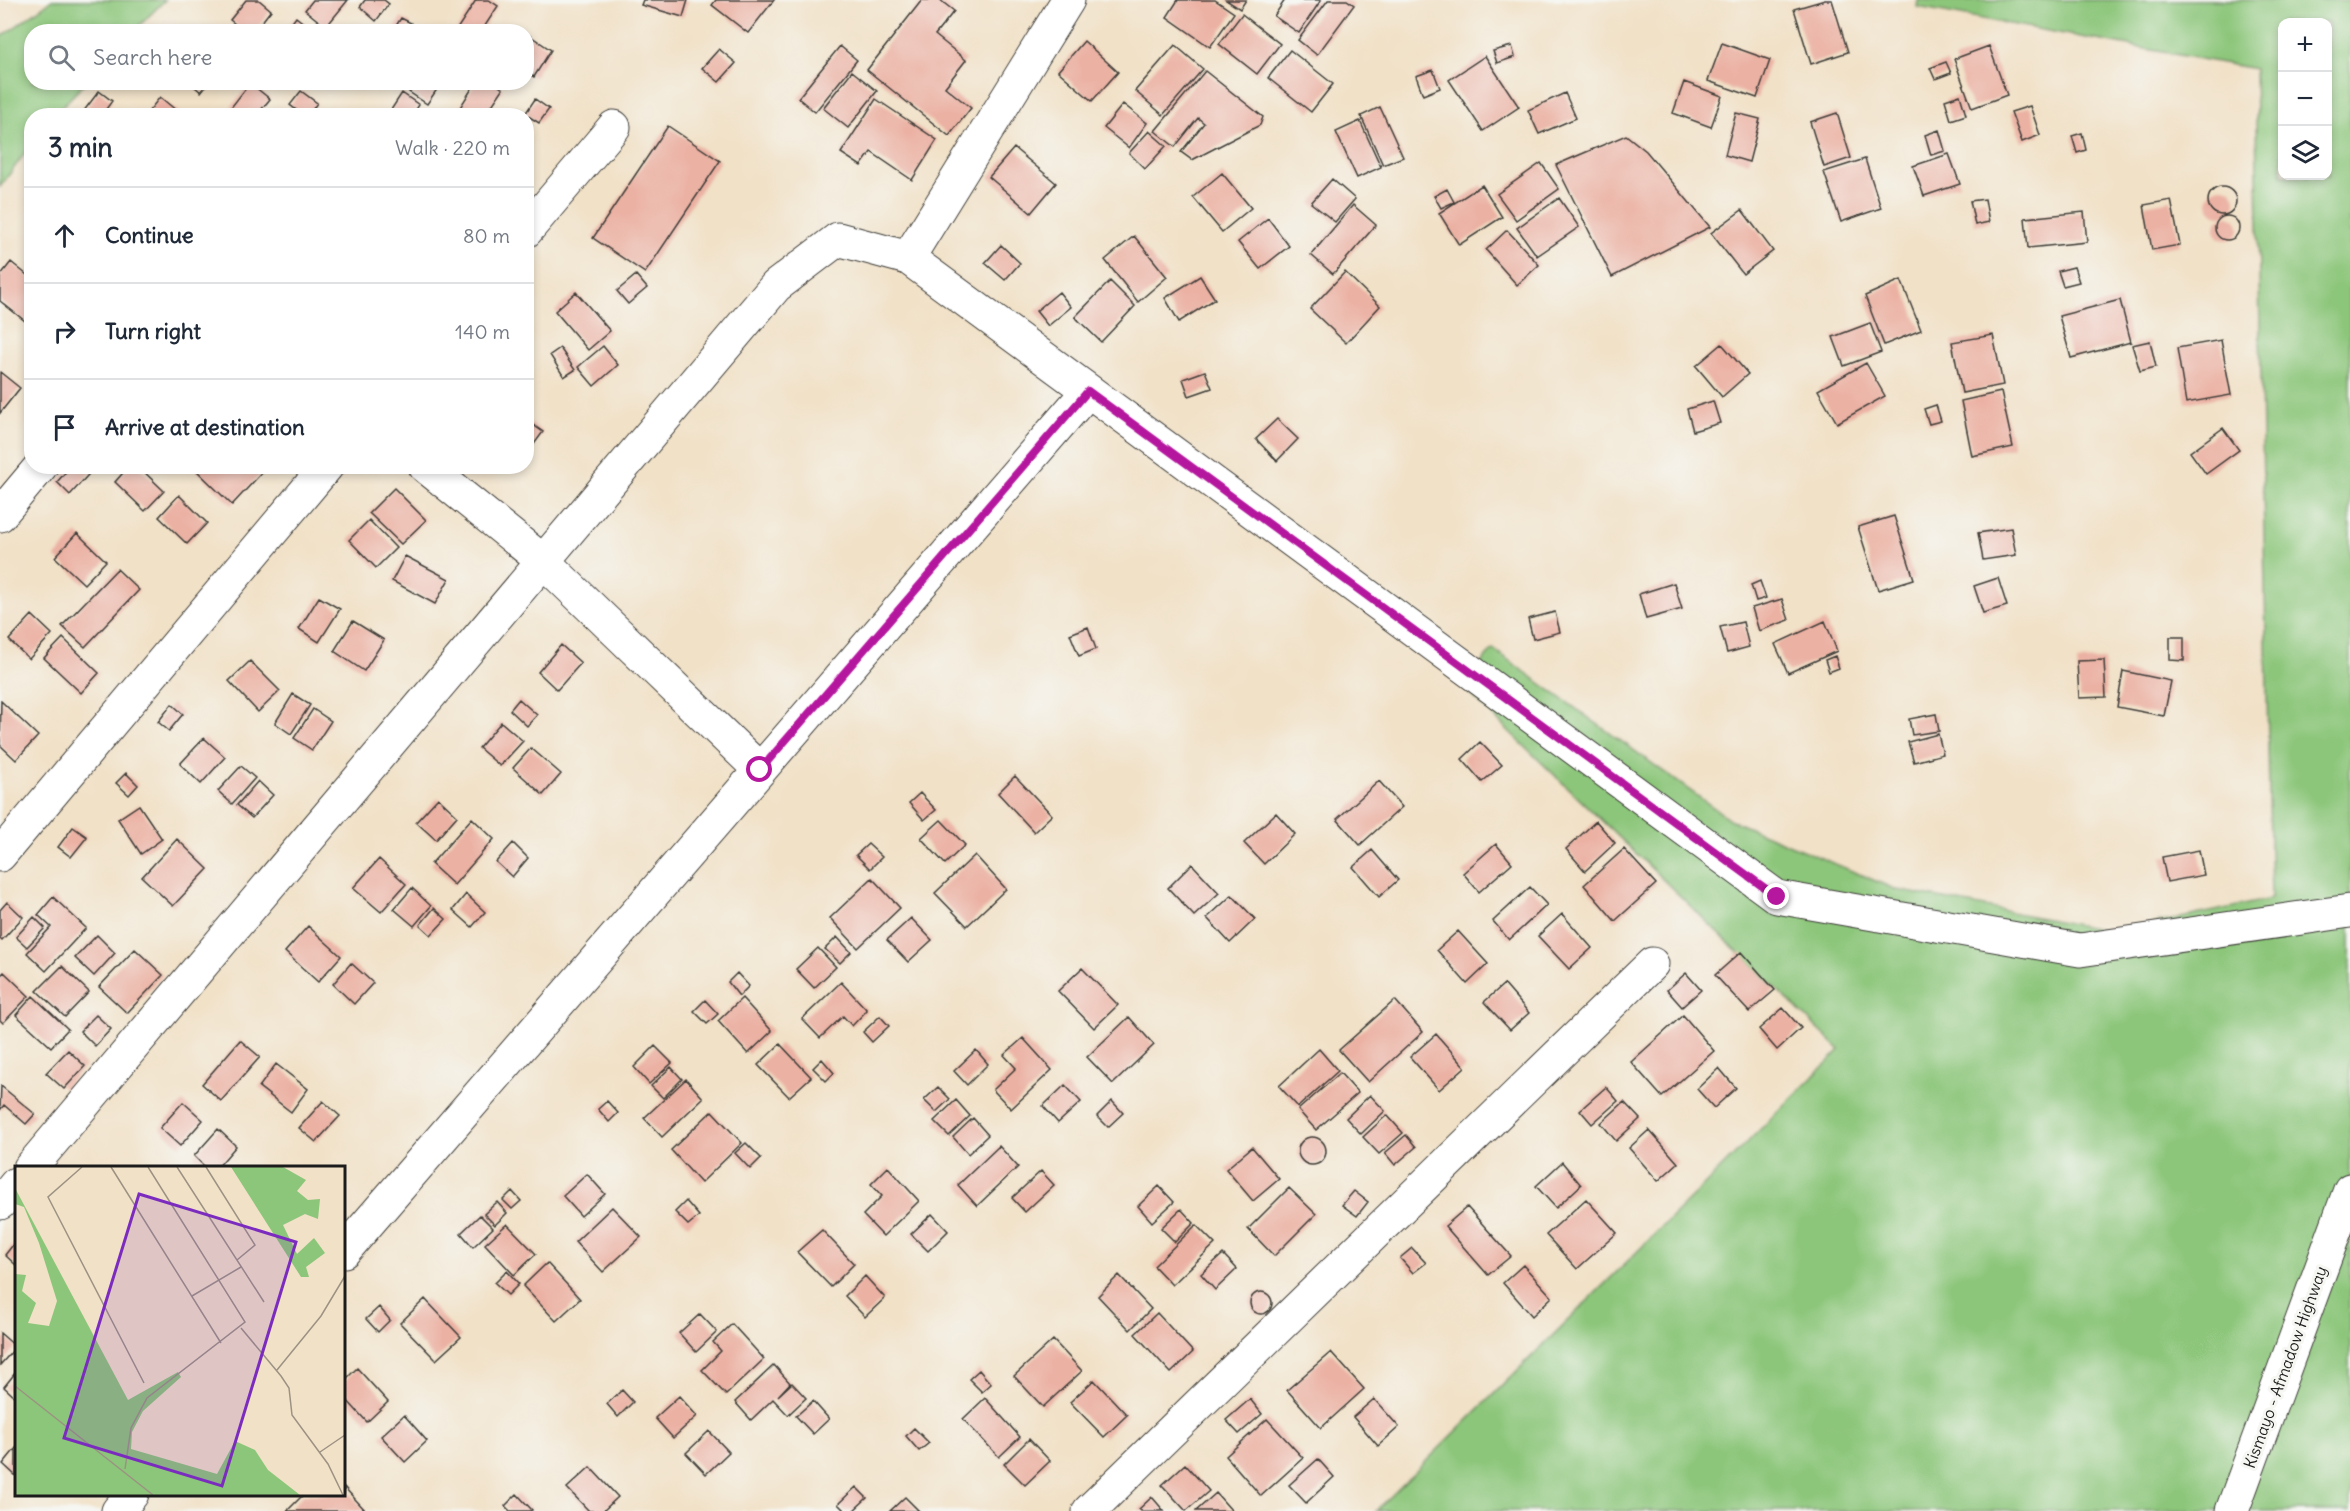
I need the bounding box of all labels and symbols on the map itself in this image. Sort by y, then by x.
route start [746,756,772,782]
route end [1763,883,1789,909]
inset map [15,1166,345,1496]
street label: Kismayo - Afmadow Highway [2239,1263,2331,1471]

